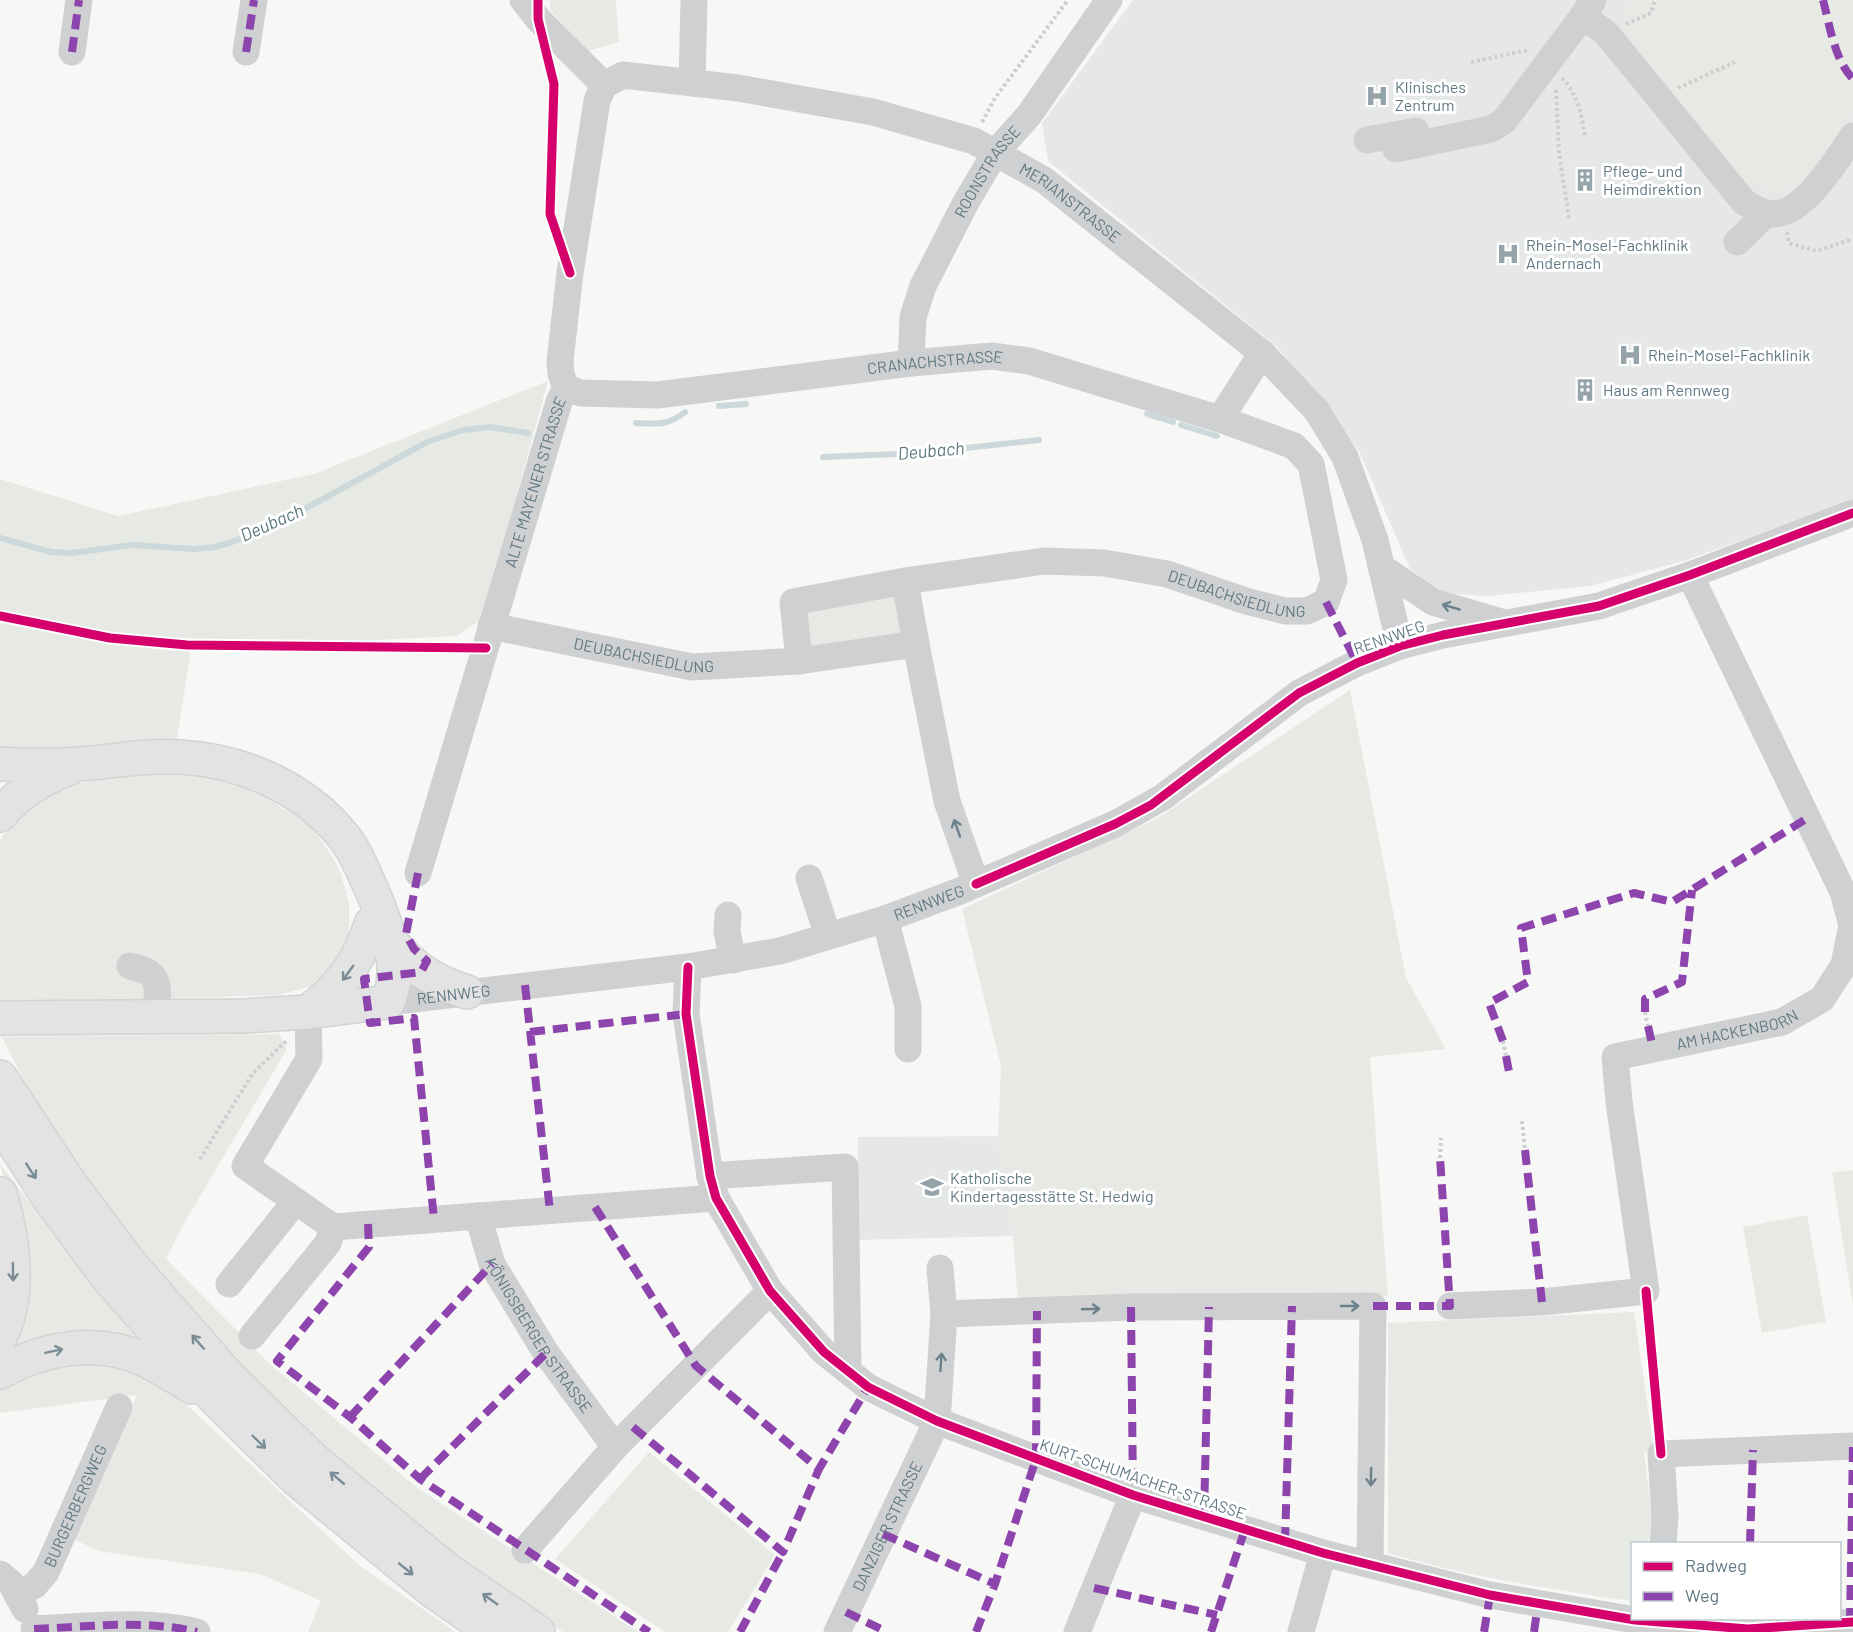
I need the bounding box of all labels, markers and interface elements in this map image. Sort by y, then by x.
place label: Klinisches Zentrum [1395,77,1466,114]
hospital icon: Klinisches Zentrum [1364,83,1390,109]
street label: ROONSTRASSE [950,121,1024,221]
street label: MERIANSTRASSE [1017,158,1125,246]
place label: Pflege- und Heimdirektion [1603,161,1702,198]
building icon: Pflege- und Heimdirektion [1572,167,1598,193]
place label: Rhein-Mosel-Fachklinik Andernach [1526,235,1688,272]
hospital icon: Rhein-Mosel-Fachklinik Andernach [1495,241,1521,267]
hospital icon: Rhein-Mosel-Fachklinik [1617,342,1643,368]
place label: Rhein-Mosel-Fachklinik [1648,345,1810,364]
street label: CRANACHSTRASSE [866,346,1004,377]
building icon: Haus am Rennweg [1572,377,1598,403]
place label: Haus am Rennweg [1603,380,1729,399]
street label: ALTE MAYENER STRASSE [500,393,569,570]
water label: Deubach [897,436,965,464]
water label: Deubach [237,498,307,546]
street label: DEUBACHSIEDLUNG [1166,565,1306,620]
one-way arrow [1442,601,1461,612]
street label: RENNWEG [1351,615,1427,658]
street label: DEUBACHSIEDLUNG [572,633,715,676]
one-way arrow [950,820,961,838]
street label: RENNWEG [891,880,967,924]
one-way arrow [342,965,354,981]
street label: RENNWEG [416,980,491,1008]
street label: AM HACKENBORN [1674,1005,1801,1053]
one-way arrow [25,1163,38,1180]
place label: Katholische Kindertagesstätte St. Hedwig [950,1168,1154,1205]
school or university icon: Katholische Kindertagesstätte St. Hedwig [919,1174,945,1200]
street label: KÖNIGSBERGER STRASSE [482,1256,597,1416]
one-way arrow [7,1261,19,1281]
one-way arrow [1340,1300,1360,1312]
one-way arrow [1080,1303,1100,1315]
one-way arrow [191,1334,205,1349]
one-way arrow [44,1345,63,1356]
one-way arrow [936,1353,947,1373]
street label: KURT-SCHUMACHER-STRASSE [1037,1434,1249,1523]
one-way arrow [251,1435,266,1450]
street label: BURGERBERGWEG [39,1441,110,1570]
street label: DANZIGER STRASSE [848,1458,926,1594]
one-way arrow [1365,1467,1377,1487]
one-way arrow [329,1472,345,1485]
legend [1631,1542,1841,1620]
text: Radweg [1685,1554,1747,1576]
one-way arrow [398,1563,414,1576]
text: Weg [1685,1584,1719,1606]
one-way arrow [482,1593,499,1605]

